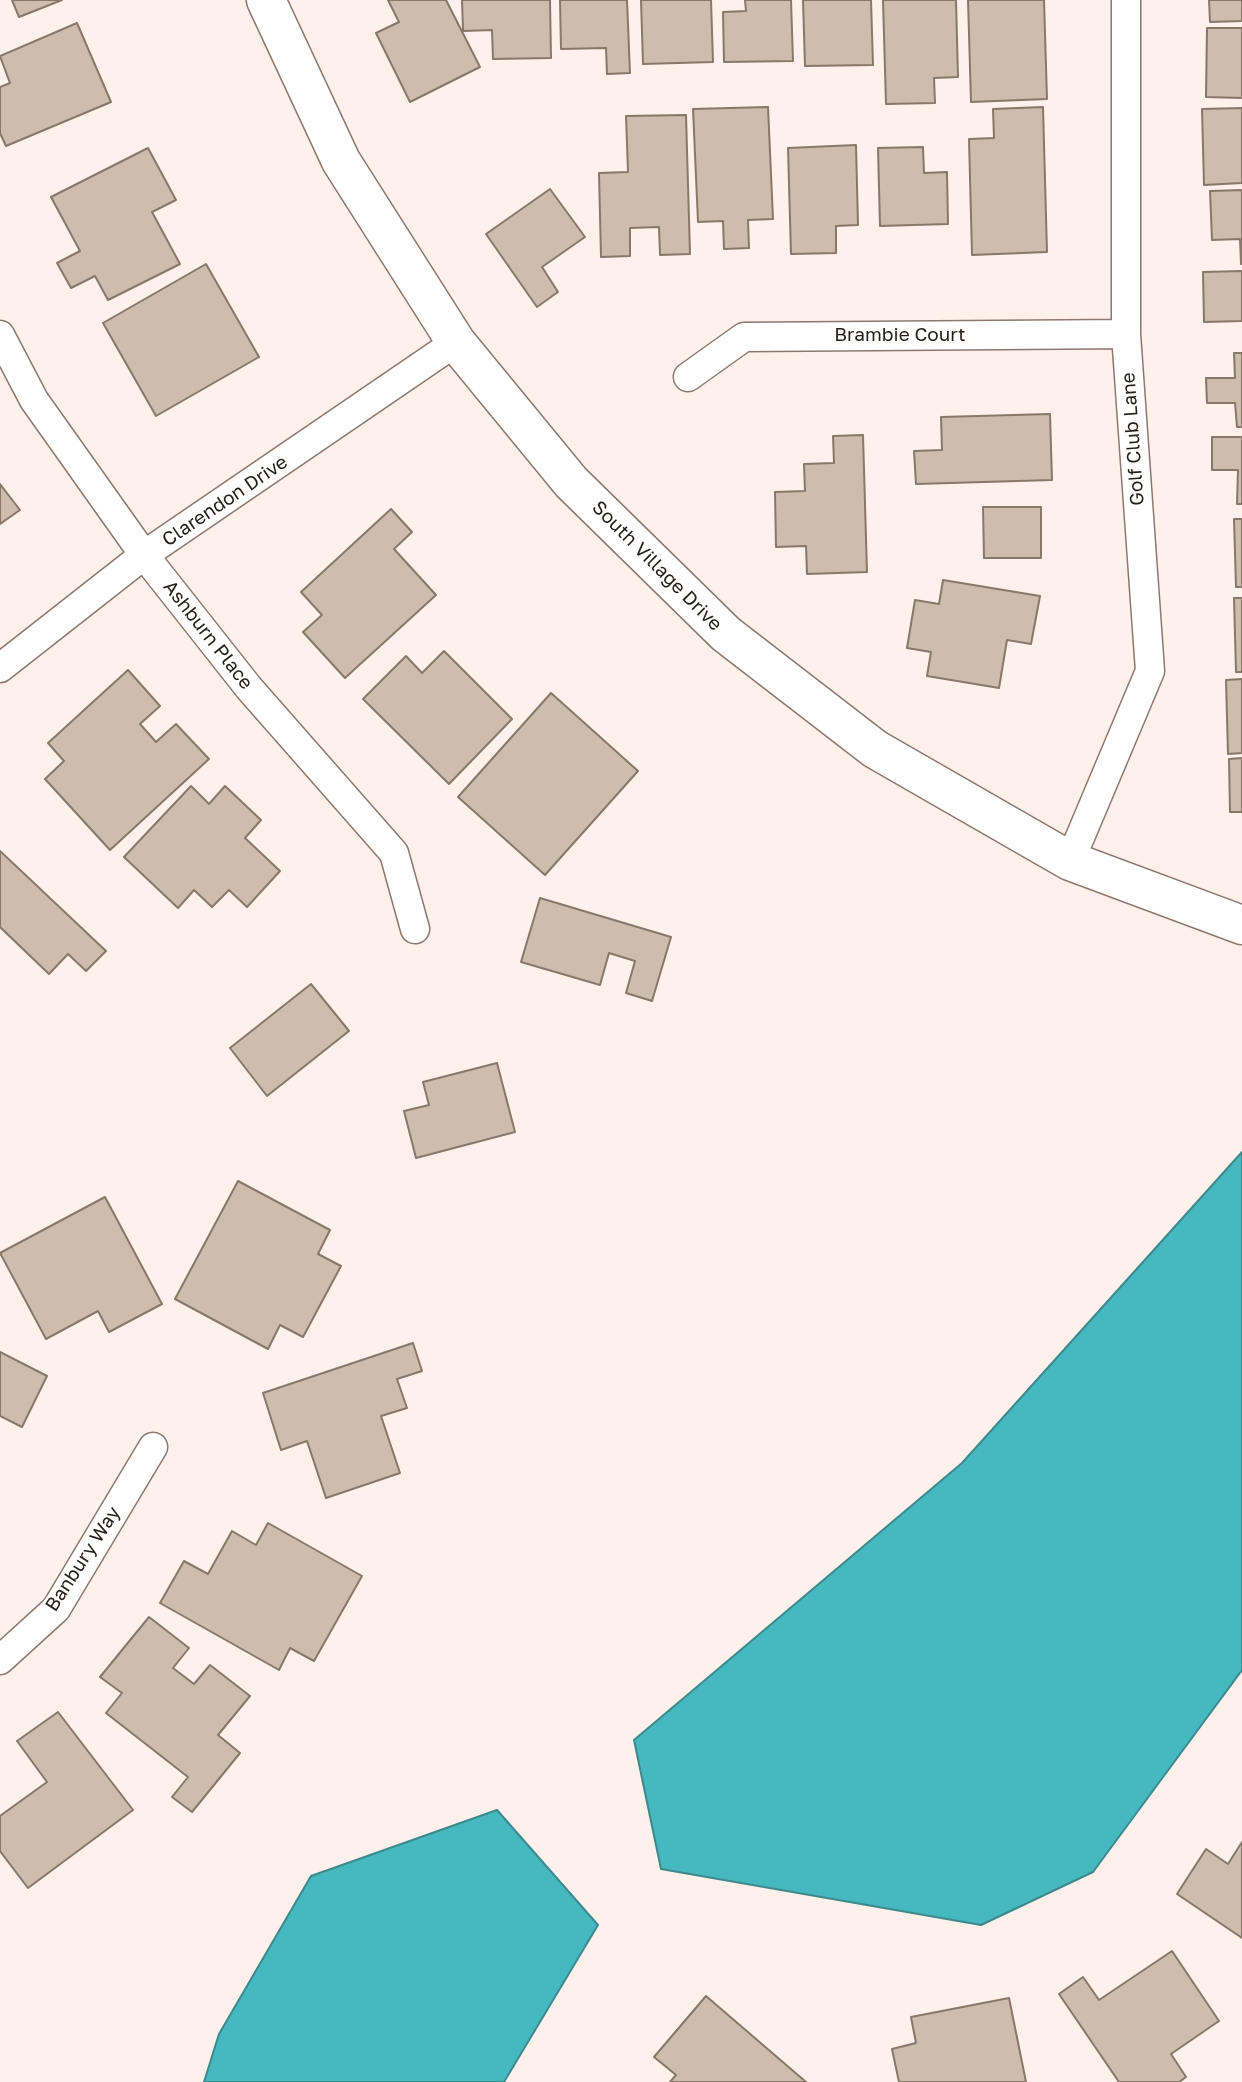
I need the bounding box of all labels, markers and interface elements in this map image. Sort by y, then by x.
street label: Brambie Court [834,324,966,346]
street label: Golf Club Lane [1117,372,1149,506]
street label: Clarendon Drive [158,451,292,551]
street label: South Village Drive [587,496,727,636]
street label: Ashburn Place [158,576,258,694]
street label: Banbury Way [41,1502,125,1616]

